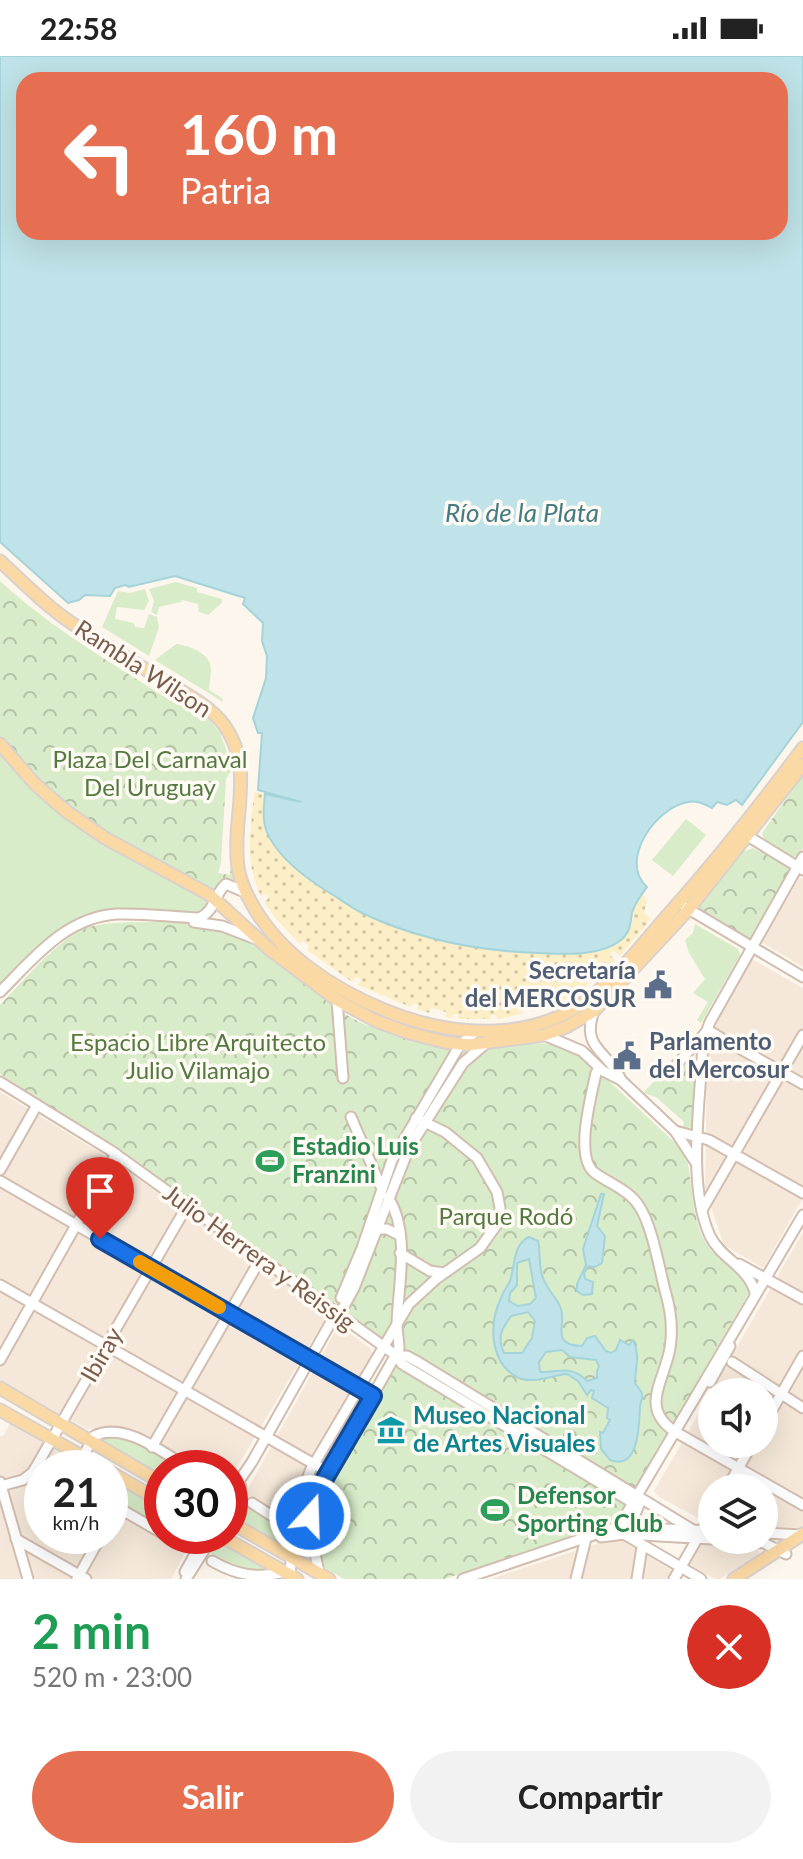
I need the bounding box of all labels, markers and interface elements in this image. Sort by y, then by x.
text: 22:58 [40,10,117,46]
text: 160 m [180,100,338,167]
icon: left [48,104,152,208]
text: Patria [180,168,271,212]
water label: Río de la Plata [445,496,599,528]
street label: Rambla Wilson [70,613,218,723]
park label: Plaza Del Carnaval Del Uruguay [53,744,247,801]
place label: Secretaría del MERCOSUR [465,955,637,1012]
public building icon: Secretaría del MERCOSUR [643,970,673,1000]
place label: Parlamento del Mercosur [649,1026,789,1083]
park label: Espacio Libre Arquitecto Julio Vilamajo [70,1027,326,1084]
public building icon: Parlamento del Mercosur [612,1041,642,1071]
place label: Estadio Luis Franzini [292,1131,419,1188]
sports icon: Estadio Luis Franzini [255,1146,285,1176]
pin [66,1157,134,1239]
icon: arrive [78,1169,122,1213]
street label: Julio Herrera y Reissig [158,1177,362,1336]
park label: Parque Rodó [439,1201,573,1230]
street label: Ibiray [74,1321,128,1387]
map controls [698,1378,778,1554]
button: sound [698,1378,778,1458]
place label: Museo Nacional de Artes Visuales [413,1400,596,1457]
museum icon: Museo Nacional de Artes Visuales [376,1415,406,1445]
speed limit sign: 30 [144,1450,248,1554]
text: 21 [53,1468,99,1516]
position arrow [268,1474,352,1558]
button: layers [698,1474,778,1554]
place label: Defensor Sporting Club [517,1480,663,1537]
sports icon: Defensor Sporting Club [480,1495,510,1525]
text: km/h [53,1510,99,1534]
text: 2 min [32,1602,151,1659]
button: close [687,1605,771,1689]
text: 520 m · 23:00 [32,1661,192,1693]
button: Salir [32,1751,394,1843]
button: Compartir [410,1751,771,1843]

